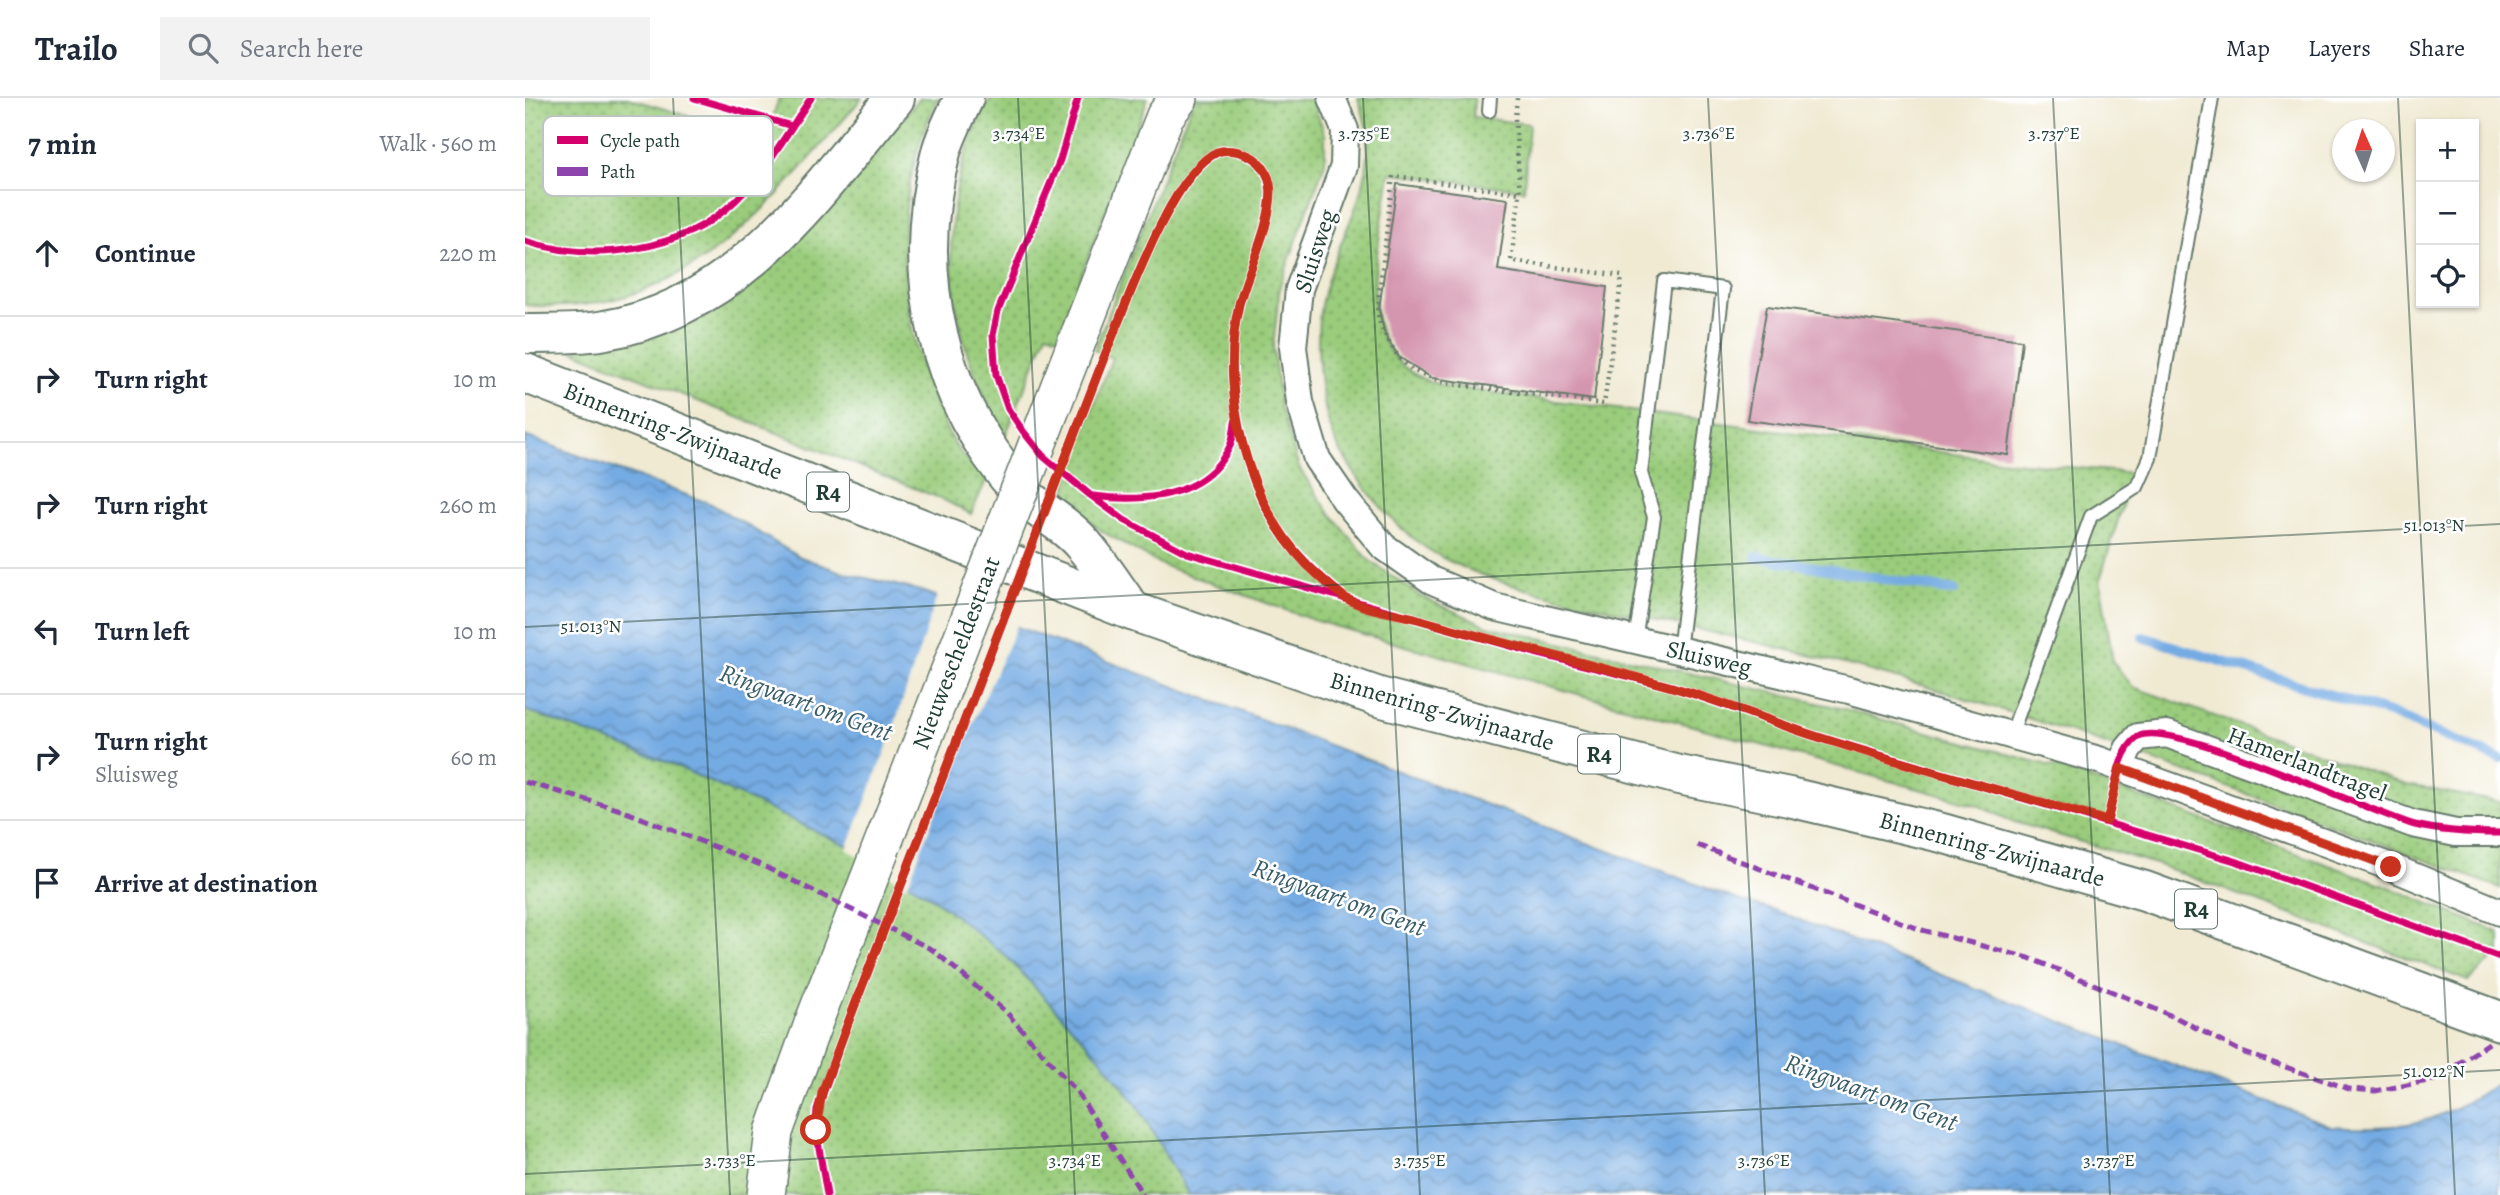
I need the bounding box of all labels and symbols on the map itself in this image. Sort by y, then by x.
legend [543,116,773,196]
north arrow [2332,119,2395,182]
text: 3.734°E [993,121,1045,145]
text: 3.735°E [1338,121,1390,145]
text: 3.736°E [1683,121,1735,145]
text: 3.737°E [2028,121,2080,145]
text: Cycle path [600,128,680,154]
text: Path [600,159,635,185]
street label: Sluisweg [1286,205,1344,297]
street label: Binnenring-Zwijnaarde [559,374,787,488]
road number: R4 [807,472,849,512]
text: 51.013°N [2403,513,2465,537]
street label: Nieuwescheldestraat [904,552,1008,754]
text: 51.013°N [560,614,622,638]
street label: Sluisweg [1663,633,1755,683]
water label: Ringvaart om Gent [715,655,899,750]
street label: Binnenring-Zwijnaarde [1326,664,1558,758]
street label: Hamerlandtragel [2223,719,2392,809]
road number: R4 [1578,734,1620,774]
street label: Binnenring-Zwijnaarde [1876,803,2108,895]
water label: Ringvaart om Gent [1248,850,1432,945]
route end [2375,851,2406,882]
road number: R4 [2175,890,2217,929]
water label: Ringvaart om Gent [1780,1045,1964,1140]
text: 51.012°N [2403,1059,2465,1083]
route start [800,1114,831,1145]
text: 3.733°E [704,1148,756,1172]
text: 3.734°E [1049,1148,1101,1172]
text: 3.735°E [1394,1148,1446,1172]
text: 3.736°E [1738,1148,1790,1172]
text: 3.737°E [2083,1148,2135,1172]

